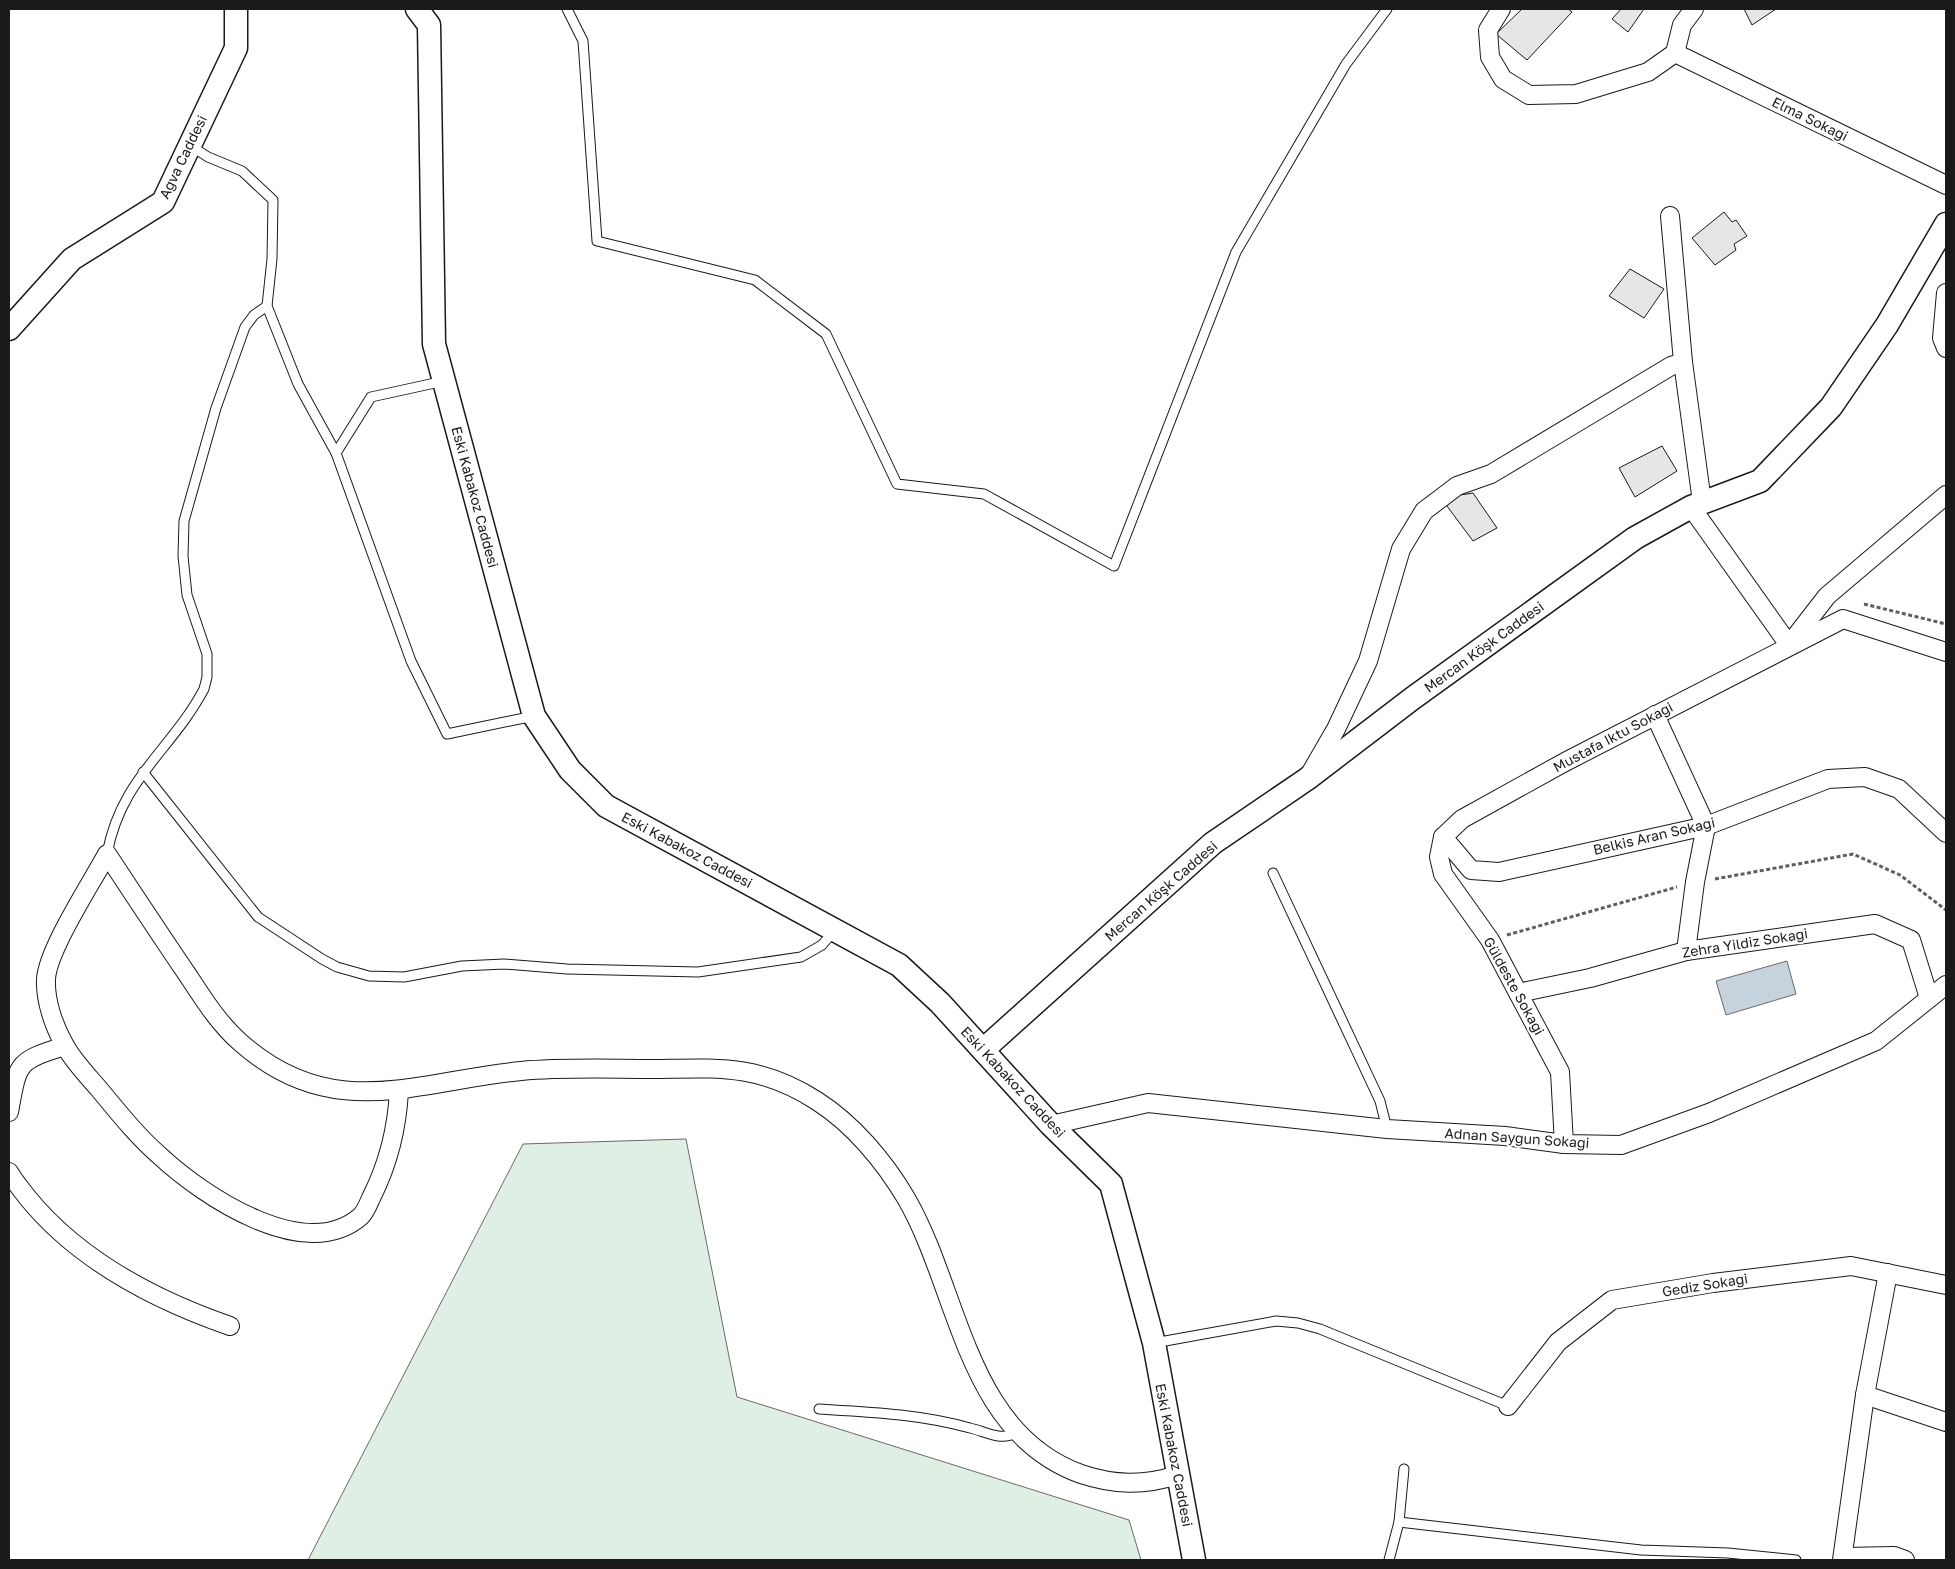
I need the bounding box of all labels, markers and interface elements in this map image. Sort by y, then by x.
street label: Elma Sokagi [1770,93,1851,144]
street label: Ağva Caddesi [155,112,210,201]
street label: Eski Kabakoz Caddesi [448,424,503,569]
street label: Mercan Köşk Caddesi [1421,597,1547,696]
street label: Mustafa Iktu Sokagi [1550,698,1676,775]
street label: Eski Kabakoz Caddesi [619,808,756,891]
street label: Belkis Aran Sokagi [1591,813,1717,858]
street label: Mercan Köşk Caddesi [1101,837,1220,944]
street label: Zehra Yildiz Sokagi [1681,924,1809,961]
street label: Güldeste Sokagi [1480,934,1548,1038]
street label: Eski Kabakoz Caddesi [957,1023,1069,1141]
street label: Adnan Saygun Sokagi [1444,1124,1590,1151]
street label: Gediz Sokagi [1661,1269,1749,1300]
street label: Eski Kabakoz Caddesi [1152,1382,1197,1528]

